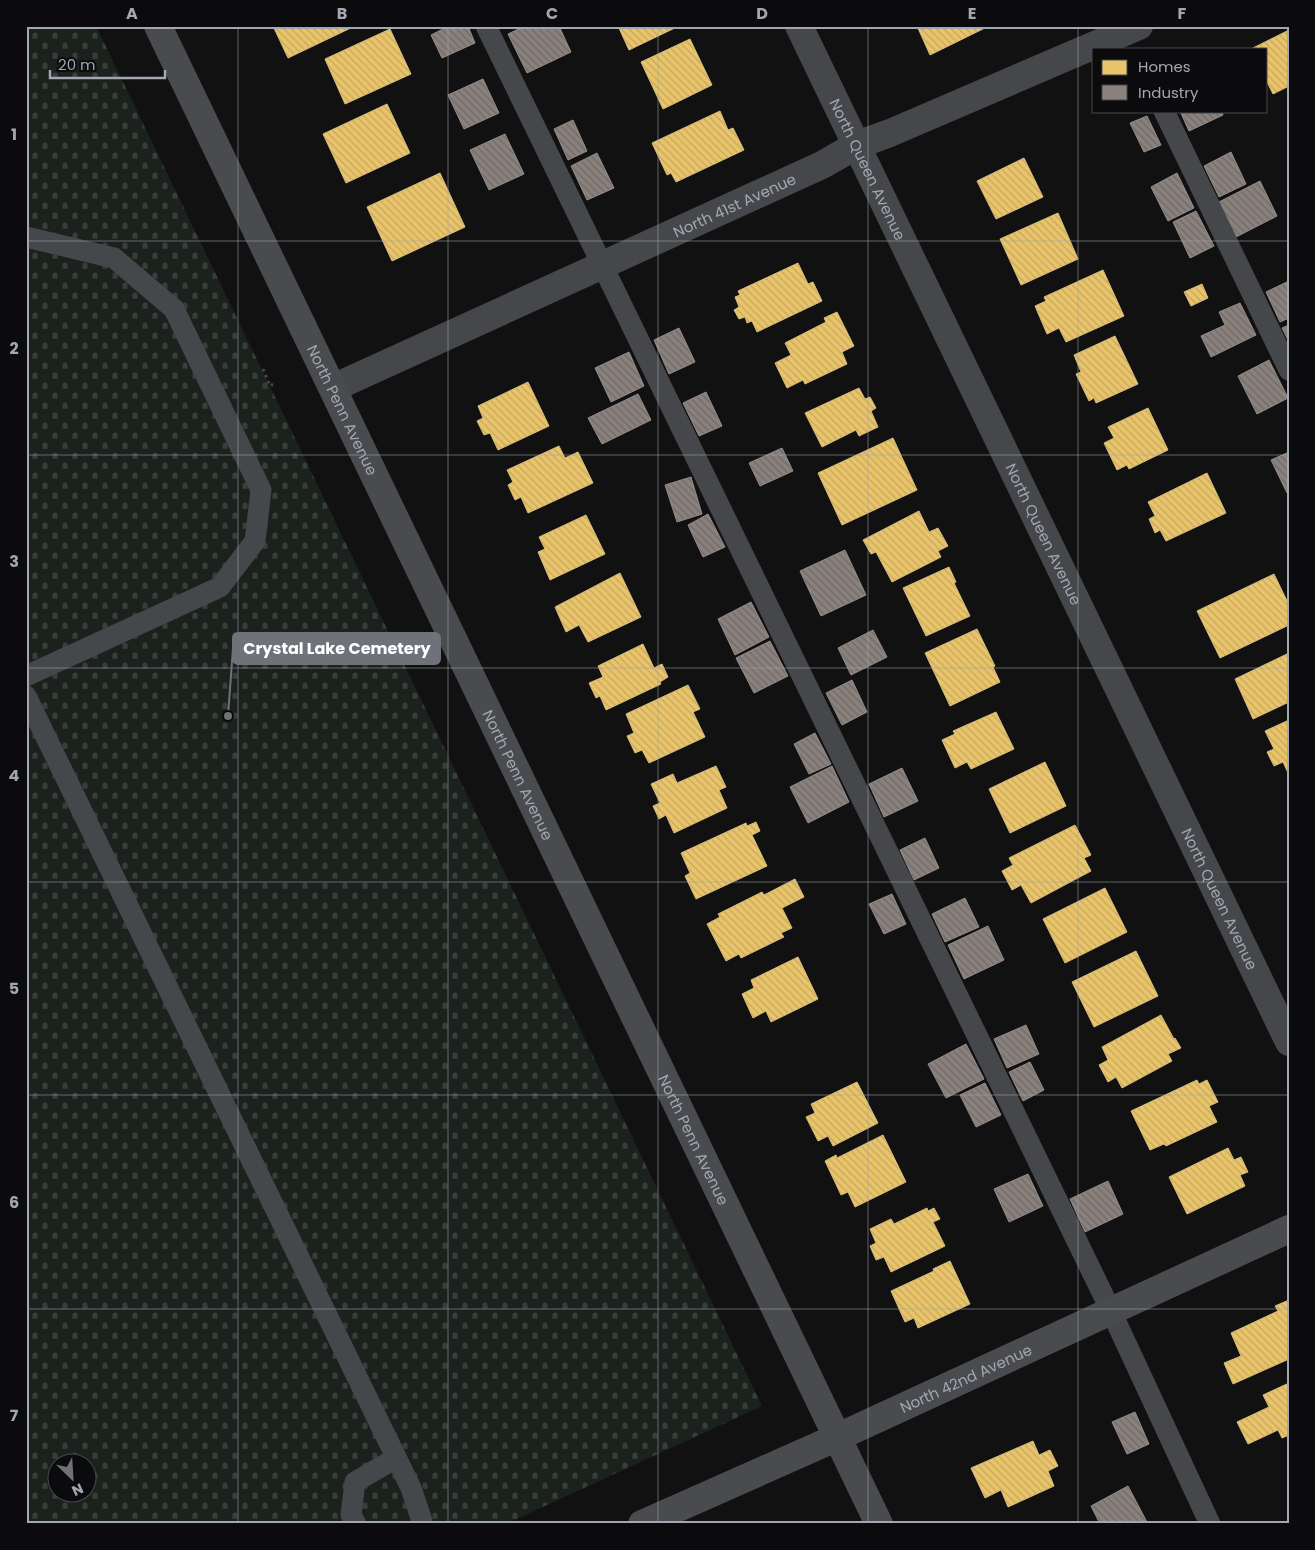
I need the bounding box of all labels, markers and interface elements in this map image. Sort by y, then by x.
text: A [126,2,138,25]
text: B [337,2,347,25]
text: C [546,2,558,25]
text: D [756,2,768,25]
text: E [968,2,976,25]
text: F [1178,2,1187,25]
scale bar [50,48,165,80]
legend [1092,48,1268,112]
text: 20 m [58,54,96,75]
text: Homes [1138,56,1191,77]
text: Industry [1138,82,1199,103]
street label: North Queen Avenue [825,95,911,244]
text: 1 [11,123,17,146]
street label: North 41st Avenue [669,168,799,242]
text: 2 [9,337,19,360]
street label: North Penn Avenue [302,341,383,479]
street label: North Queen Avenue [1001,460,1087,608]
text: 3 [9,550,19,573]
callout: Crystal Lake Cemetery [233,633,440,664]
text: Crystal Lake Cemetery [243,637,432,660]
street label: North Penn Avenue [478,706,559,844]
text: 4 [9,764,20,787]
street label: North Queen Avenue [1177,824,1263,973]
text: 5 [9,977,19,1000]
street label: North Penn Avenue [654,1071,734,1208]
text: 6 [9,1191,19,1214]
street label: North 42nd Avenue [896,1339,1035,1418]
text: 7 [10,1404,19,1427]
north arrow [48,1452,98,1502]
text: N [68,1478,86,1501]

